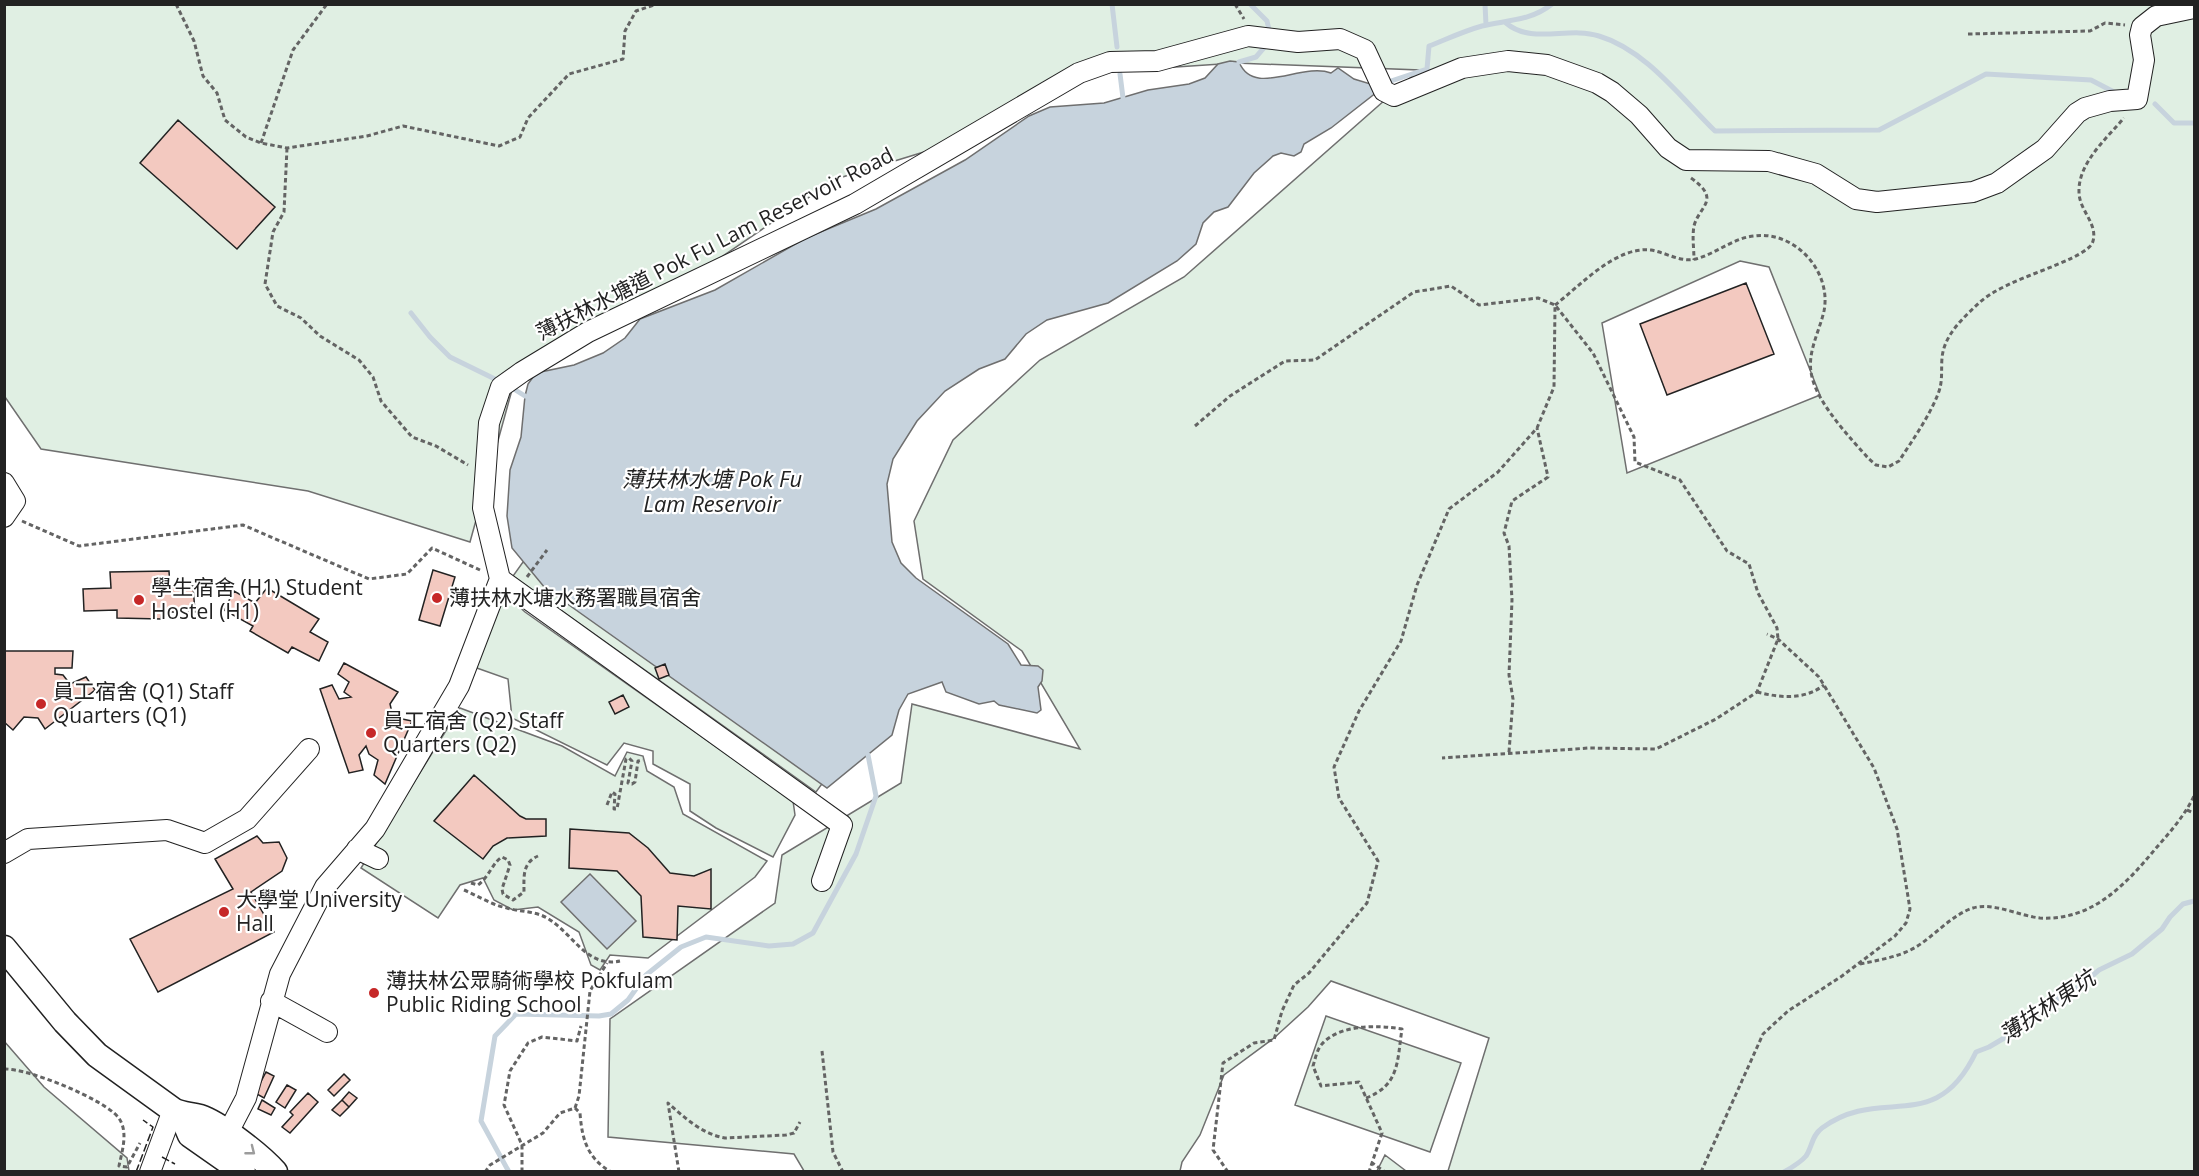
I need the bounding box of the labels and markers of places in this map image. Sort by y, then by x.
place label: 學生宿舍 (H1) Student Hostel (H1) [151,573,363,625]
place label: 薄扶林水塘水務署職員宿舍 [449,583,701,611]
marker: 薄扶林水塘水務署職員宿舍 [430,591,444,605]
marker: 學生宿舍 (H1) Student Hostel (H1) [132,593,146,607]
place label: 員工宿舍 (Q1) Staff Quarters (Q1) [53,677,235,729]
marker: 員工宿舍 (Q1) Staff Quarters (Q1) [34,697,48,711]
place label: 員工宿舍 (Q2) Staff Quarters (Q2) [383,706,565,758]
marker: 員工宿舍 (Q2) Staff Quarters (Q2) [364,726,378,740]
place label: 大學堂 University Hall [236,885,403,937]
marker: 大學堂 University Hall [217,905,231,919]
place label: 薄扶林公眾騎術學校 Pokfulam Public Riding School [386,966,673,1018]
marker: 薄扶林公眾騎術學校 Pokfulam Public Riding School [367,986,381,1000]

